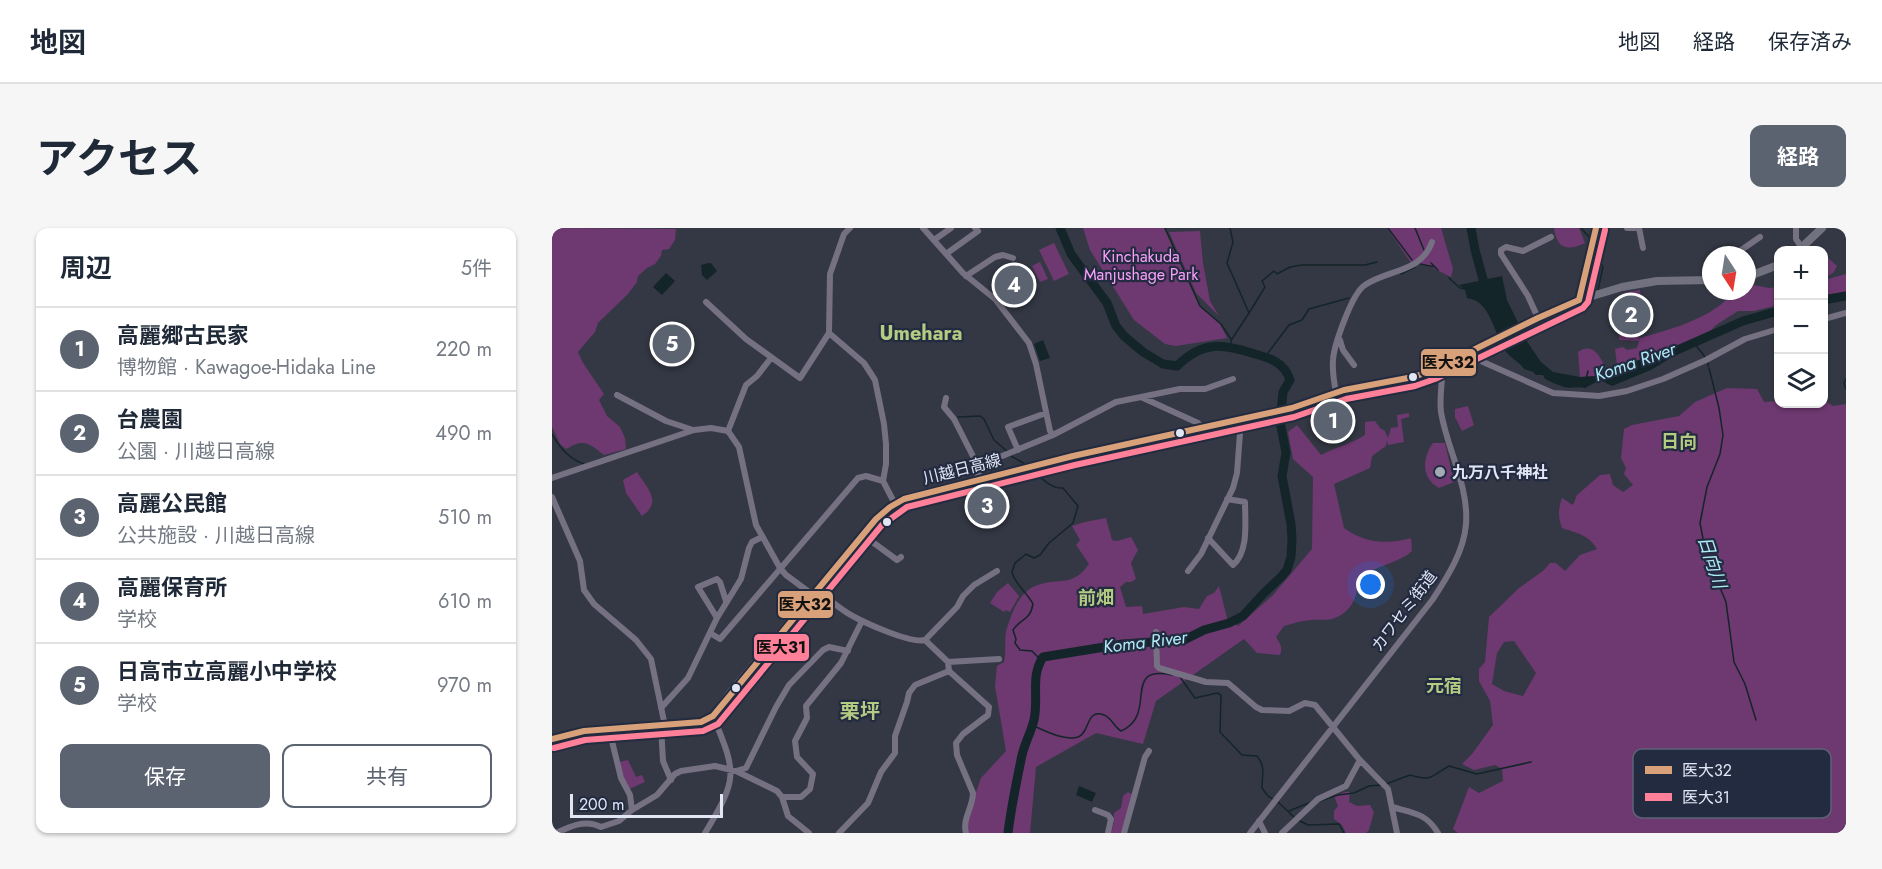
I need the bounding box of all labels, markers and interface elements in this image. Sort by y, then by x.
text: 地図 [30,22,86,63]
text: 地図 [1618,27,1660,57]
text: 経路 [1693,27,1735,57]
text: 保存済み [1768,27,1852,57]
button: 経路 [1750,125,1846,187]
text: アクセス [36,128,202,189]
park label: Kinchakuda Manjushage Park [1084,245,1199,286]
north arrow [1702,246,1756,300]
map controls [1774,246,1828,408]
button: + [1774,246,1828,300]
text: 周辺 [60,249,112,287]
text: 5件 [461,254,492,283]
pin: 4 [994,262,1034,308]
pin: 2 [1612,292,1650,338]
button: − [1774,300,1828,354]
text: 高麗郷古民家 [117,319,249,351]
district label: Umehara [879,319,963,348]
pin: 5 [652,322,692,366]
text: 1 [74,335,85,364]
text: 220 m [436,335,492,364]
water label: Koma River [1591,336,1680,388]
line badge: 医大32 [1420,348,1477,377]
text: 医大32 [1422,351,1474,374]
text: 博物館 · Kawagoe-Hidaka Line [117,353,376,382]
button: layers [1774,354,1828,408]
unlabelled marker [1407,371,1419,383]
pin: 1 [1314,398,1352,444]
text: 台農園 [117,403,183,435]
text: 2 [73,419,86,448]
text: 490 m [435,419,492,448]
unlabelled marker [1174,427,1186,439]
district label: 日向 [1661,429,1697,455]
text: 公園 · 川越日高線 [117,437,275,466]
street label: 川越日高線 [920,448,1004,490]
place label: 九万八千神社 [1452,461,1548,484]
marker: 九万八千神社 [1433,465,1447,479]
pin: 3 [968,484,1006,528]
text: 高麗公民館 [117,487,227,519]
text: 3 [73,503,86,532]
text: 510 m [438,503,492,532]
unlabelled marker [881,516,893,528]
text: 公共施設 · 川越日高線 [117,521,315,550]
water label: 日向川 [1691,532,1733,594]
street label: カワセミ街道 [1366,566,1442,656]
your location [1356,570,1385,599]
text: 高麗保育所 [117,571,227,603]
district label: 前畑 [1078,585,1114,611]
text: 4 [73,587,86,616]
text: 610 m [438,587,492,616]
line badge: 医大32 [777,590,834,619]
text: 医大32 [779,593,831,616]
text: 学校 [117,605,157,634]
water label: Koma River [1101,624,1190,660]
line badge: 医大31 [753,633,810,662]
text: 医大31 [756,636,806,659]
text: 日高市立高麗小中学校 [117,655,337,687]
text: 5 [73,671,86,700]
text: 970 m [437,671,492,700]
district label: 元宿 [1426,673,1462,699]
unlabelled marker [730,682,742,694]
text: 学校 [117,689,157,718]
district label: 栗坪 [840,697,880,726]
button: 保存 [60,744,270,808]
button: 共有 [282,744,492,808]
legend [1633,749,1831,818]
text: 医大32 [1682,759,1732,782]
text: 医大31 [1682,786,1730,809]
scale bar [570,791,723,818]
text: 200 m [579,793,625,816]

